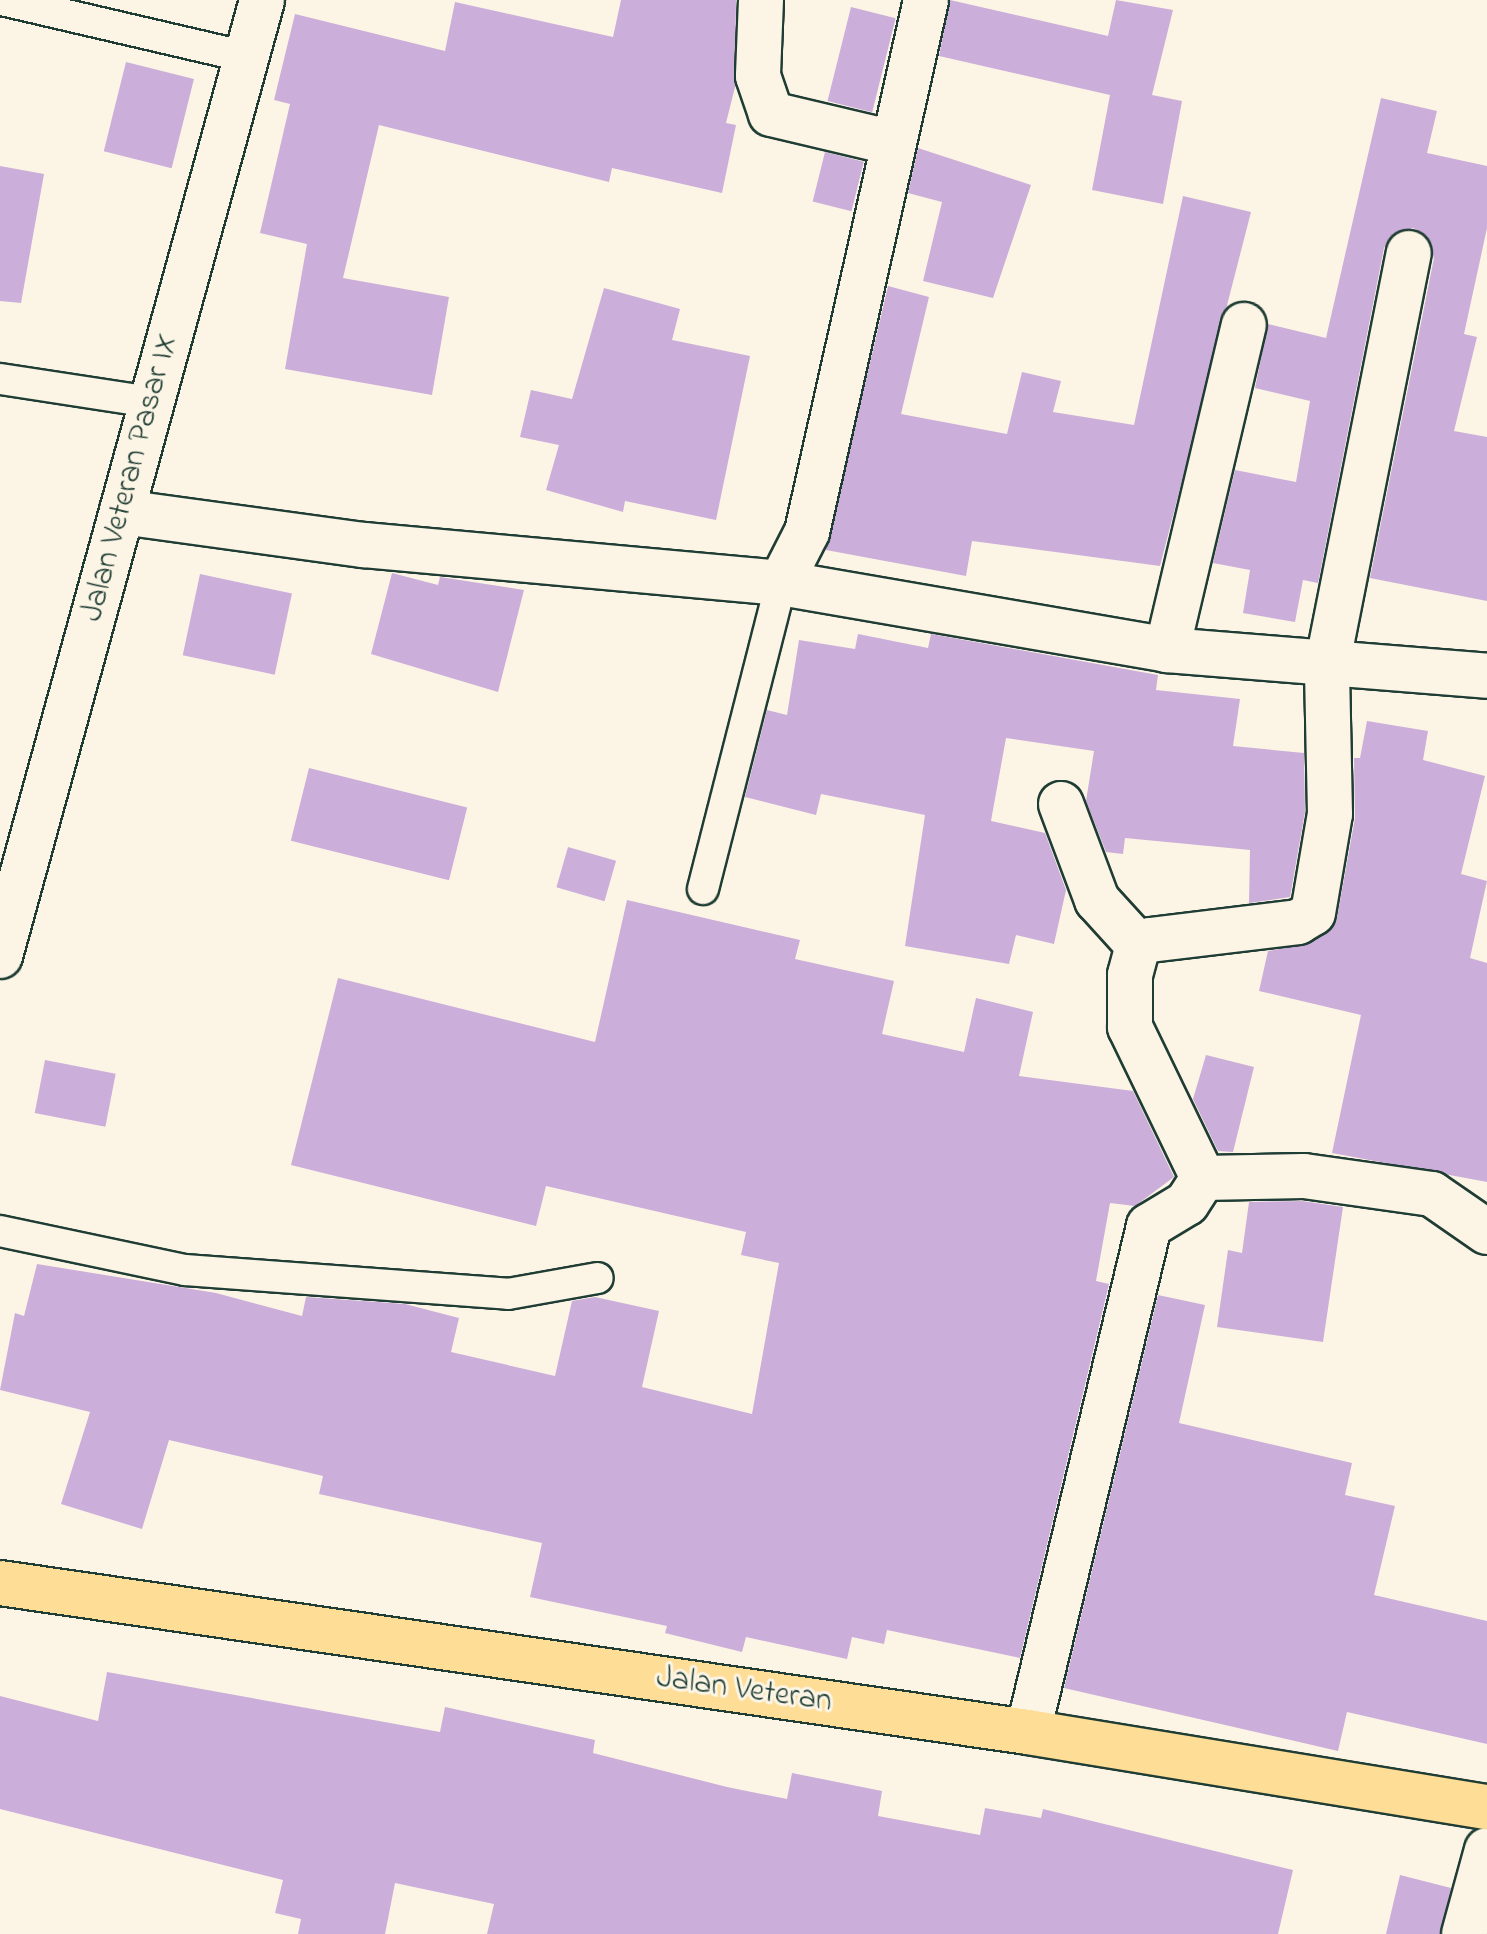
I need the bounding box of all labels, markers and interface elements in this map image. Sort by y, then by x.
street label: Jalan Veteran Pasar IX [74,330,188,626]
street label: Jalan Veteran [654,1660,834,1722]

